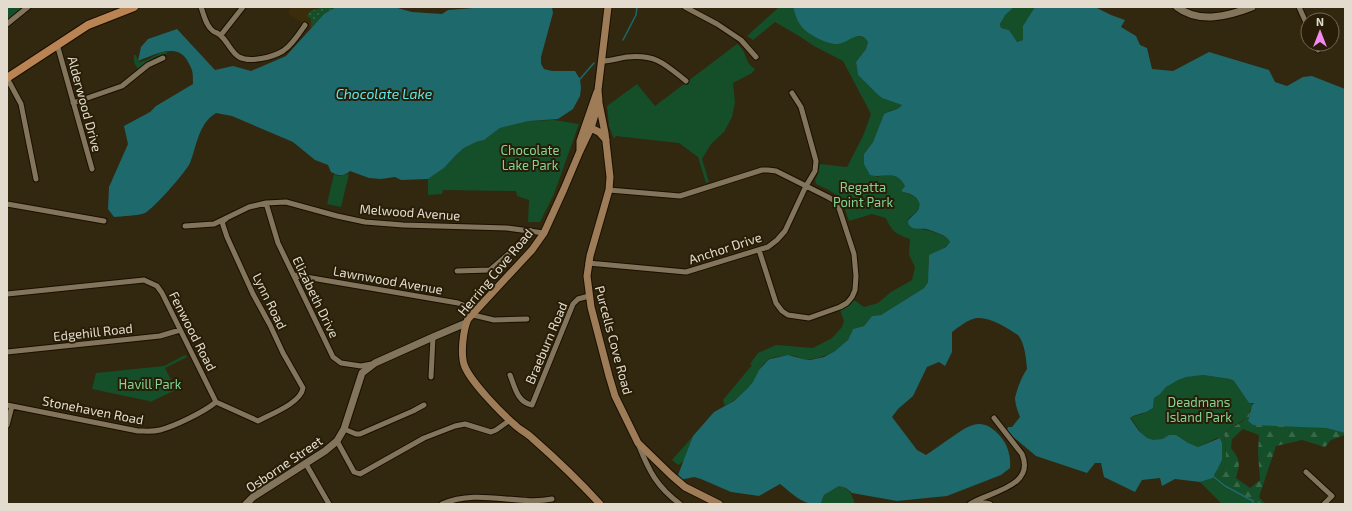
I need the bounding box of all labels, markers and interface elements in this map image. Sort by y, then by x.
north arrow [1300,12,1340,52]
text: N [1316,15,1324,28]
street label: Alderwood Drive [65,54,105,154]
water label: Chocolate Lake [336,85,433,102]
park label: Chocolate Lake Park [501,142,559,173]
park label: Regatta Point Park [833,179,893,210]
street label: Melwood Avenue [359,200,461,224]
street label: Herring Cove Road [454,225,536,319]
street label: Anchor Drive [687,229,763,267]
street label: Elizabeth Drive [289,254,343,340]
street label: Lawnwood Avenue [332,262,444,298]
street label: Lynn Road [250,270,290,332]
street label: Purcells Cove Road [592,284,636,396]
street label: Fenwood Road [166,289,220,373]
street label: Braeburn Road [521,299,571,387]
street label: Edgehill Road [52,320,134,344]
park label: Havill Park [119,376,182,392]
street label: Stonehaven Road [41,392,145,428]
park label: Deadmans Island Park [1166,394,1232,425]
street label: Osborne Street [243,432,325,495]

